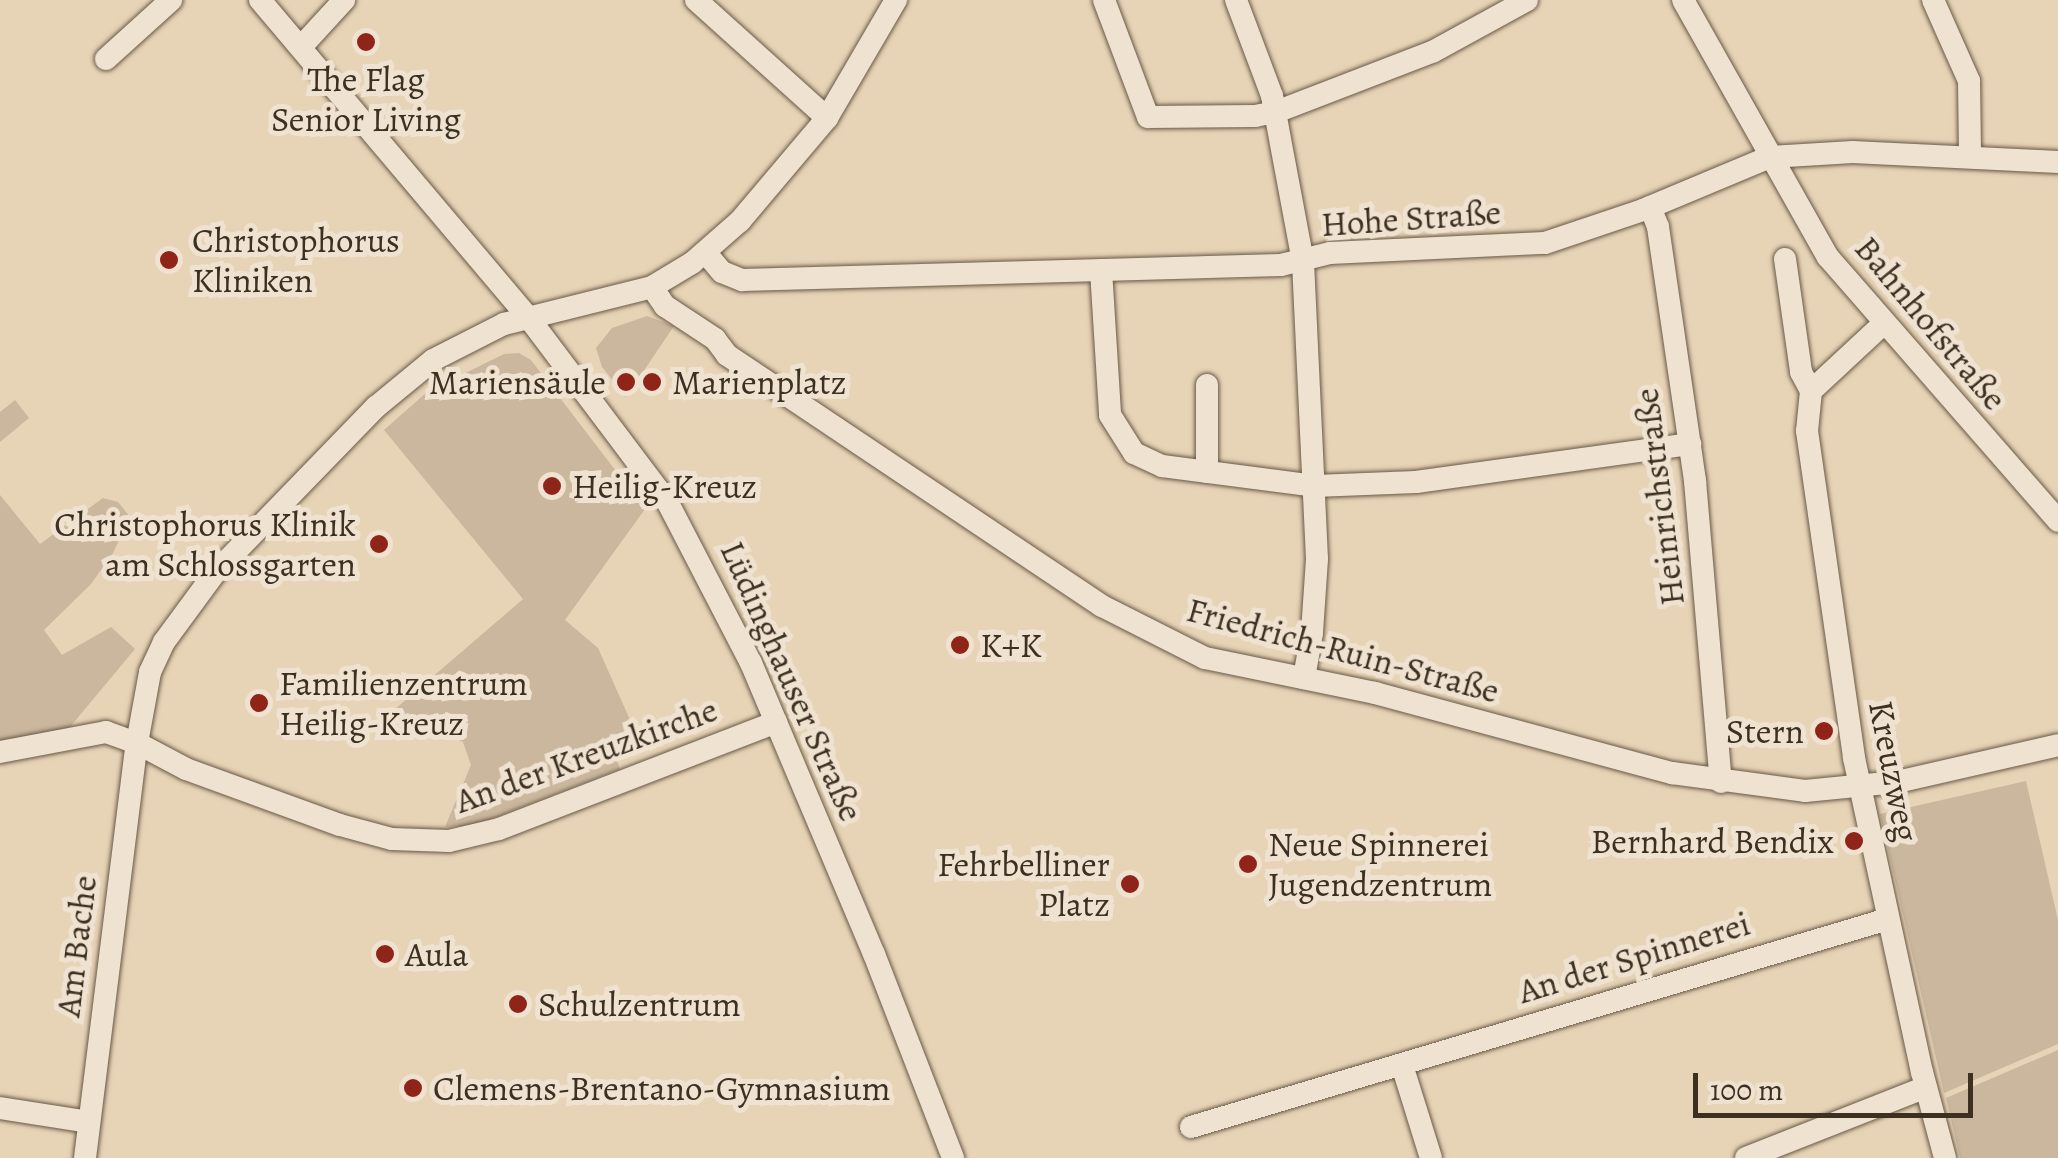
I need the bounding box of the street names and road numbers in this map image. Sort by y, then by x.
street label: Hohe Straße [1320,191,1502,245]
street label: Bahnhofstraße [1846,227,2016,419]
street label: Heinrichstraße [1625,386,1693,608]
street label: Lüdinghauser Straße [711,535,873,827]
street label: Friedrich-Ruin-Straße [1182,588,1504,712]
street label: An der Kreuzkirche [449,688,723,822]
street label: Kreuzweg [1860,697,1928,845]
street label: Am Bache [46,873,106,1019]
street label: An der Spinnerei [1513,902,1755,1012]

